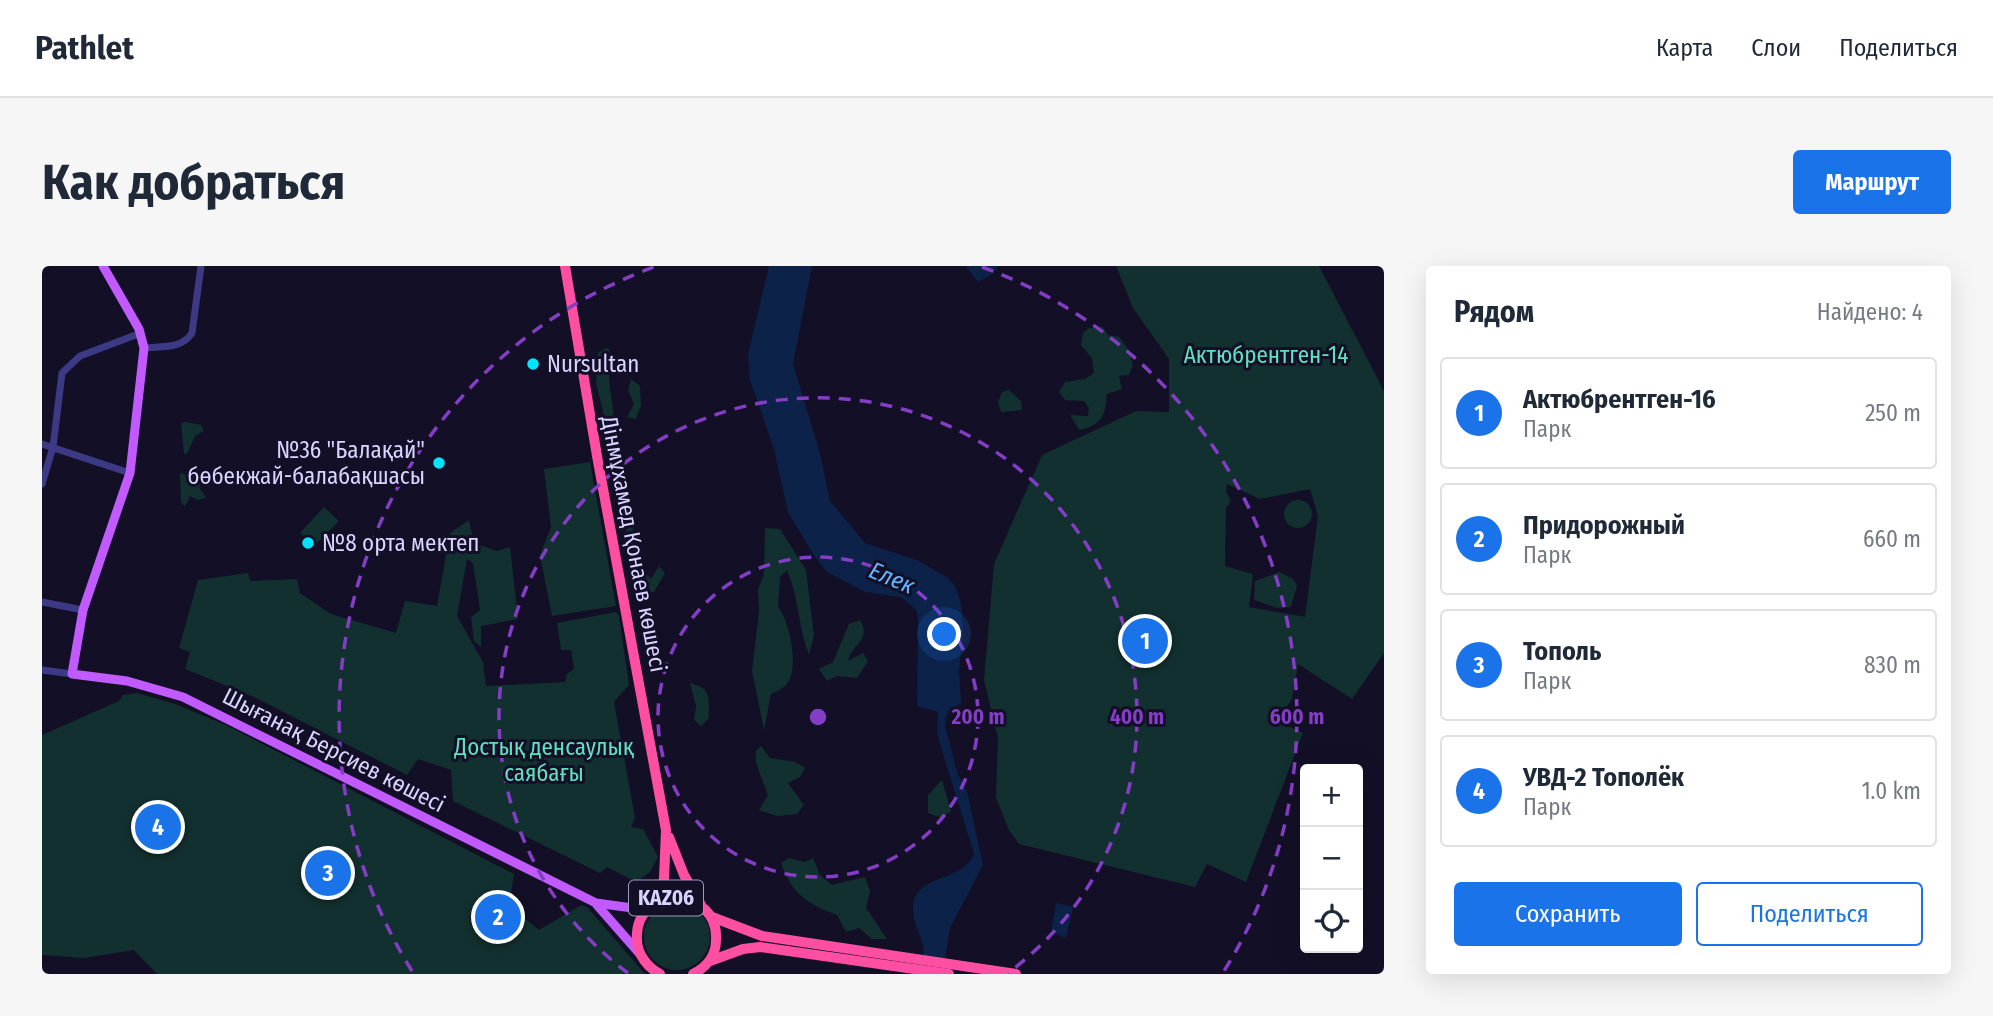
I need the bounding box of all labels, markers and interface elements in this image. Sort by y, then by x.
text: Pathlet [35,28,134,68]
text: Карта [1656,34,1713,62]
text: Слои [1751,34,1801,62]
text: Поделиться [1839,34,1958,62]
button: Маршрут [1793,150,1951,214]
text: Как добраться [42,153,345,212]
text: Рядом [1454,294,1534,330]
text: Найдено: 4 [1817,298,1923,326]
park label: Актюбрентген-14 [1184,341,1348,369]
place label: Nursultan [547,350,639,378]
marker: Nursultan [525,356,541,372]
text: Актюбрентген-16 [1523,384,1715,415]
text: 1 [1474,399,1484,427]
text: 250 m [1865,399,1921,427]
street label: Дінмұхамед Қонаев көшесі [595,413,673,675]
text: Парк [1523,415,1571,443]
place label: №36 "Балақай" бөбекжай-балабақшасы [188,436,425,490]
marker: №36 "Балақай" бөбекжай-балабақшасы [431,455,447,471]
text: Придорожный [1523,510,1685,541]
text: 2 [1474,525,1484,553]
text: 660 m [1863,525,1921,553]
place label: №8 орта мектеп [322,529,480,557]
marker: №8 орта мектеп [300,535,316,551]
text: Парк [1523,541,1571,569]
water label: Елек [865,556,919,600]
pin: 1 [1122,615,1168,667]
your location [927,617,961,651]
text: Тополь [1523,636,1601,667]
text: 3 [1474,651,1484,679]
text: 830 m [1864,651,1921,679]
text: Парк [1523,667,1571,695]
street label: Шығанақ Берсиев көшесі [218,682,450,818]
text: 200 m [950,704,1005,730]
text: 400 m [1110,704,1164,730]
text: 600 m [1270,704,1324,730]
centre of rings [806,705,830,729]
park label: Достық денсаулық саябағы [453,733,635,787]
text: УВД-2 Тополёк [1523,762,1684,793]
map controls [1300,764,1363,953]
button: + [1300,764,1363,827]
text: 4 [1473,777,1485,805]
text: 1.0 km [1862,777,1921,805]
text: Парк [1523,793,1571,821]
pin: 4 [135,801,181,853]
button: − [1300,827,1363,890]
pin: 3 [305,847,351,899]
road number: KАZ06 [629,880,703,916]
button: Сохранить [1454,882,1682,946]
button: Поделиться [1696,882,1923,946]
button: locate [1300,890,1363,953]
pin: 2 [475,891,521,943]

